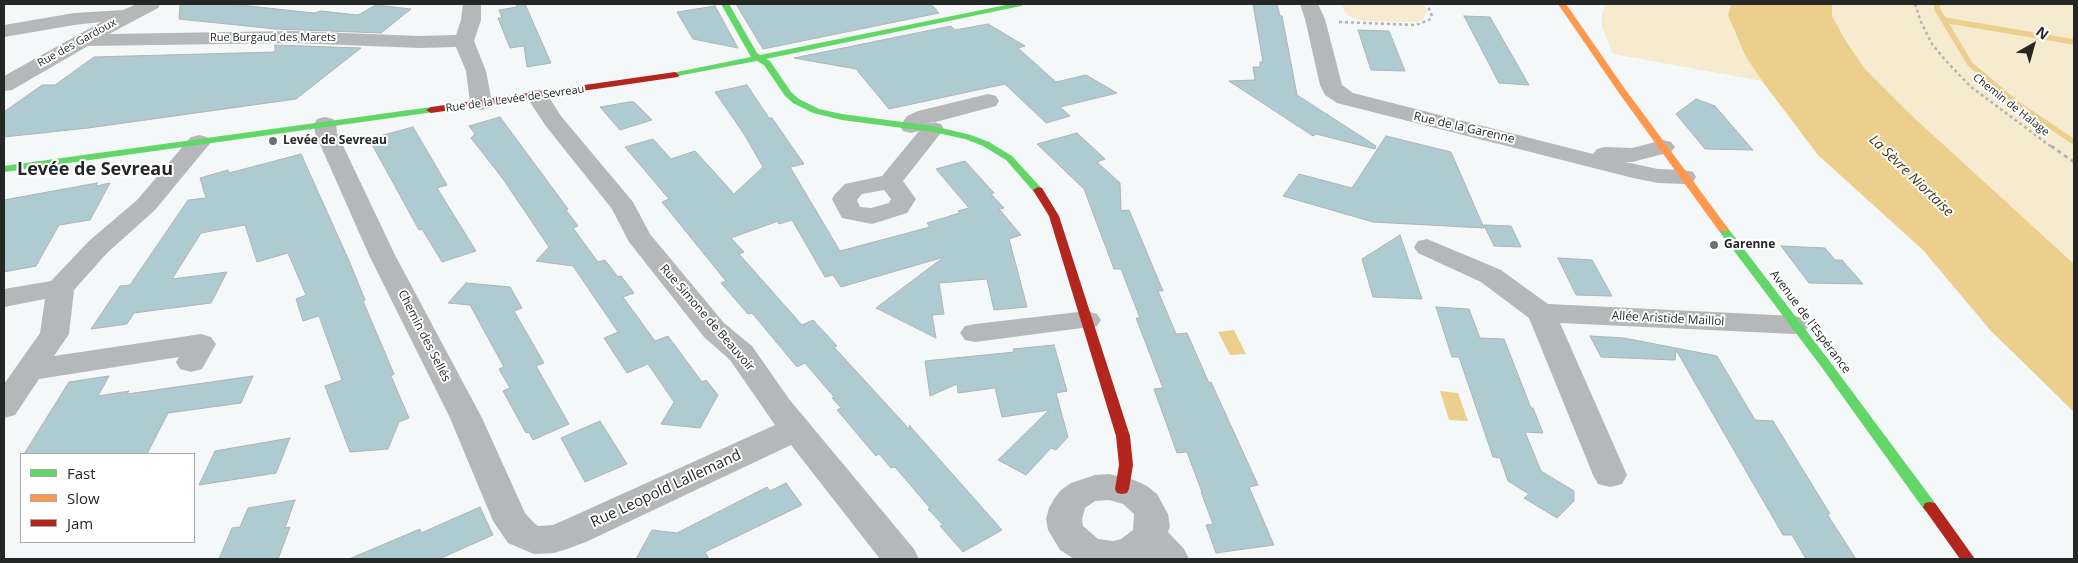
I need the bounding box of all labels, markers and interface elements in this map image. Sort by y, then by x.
street label: Rue des Gardoux [35,16,119,70]
north arrow [2008,20,2058,70]
text: N [2032,22,2053,44]
street label: Rue Burgaud des Marets [210,31,336,45]
street label: Chemin de Halage [1970,71,2052,139]
street label: Rue de la Levée de Sevreau [445,83,585,115]
street label: Rue de la Garenne [1412,109,1516,147]
water label: La Sèvre Niortaise [1865,131,1957,221]
place label: Levée de Sevreau [283,134,387,148]
marker: Levée de Sevreau [267,135,279,147]
district label: Levée de Sevreau [17,159,173,181]
place label: Garenne [1724,238,1775,252]
marker: Garenne [1708,239,1720,251]
street label: Rue Simone de Beauvoir [657,262,757,374]
street label: Avenue de l'Espérance [1766,267,1854,377]
street label: Chemin des Sellés [395,288,453,384]
street label: Allée Aristide Maillol [1611,309,1725,329]
street label: Rue Leopold Lallemand [588,446,744,532]
legend [20,453,195,543]
text: Fast [67,463,96,483]
text: Slow [67,488,100,508]
text: Jam [67,513,93,533]

